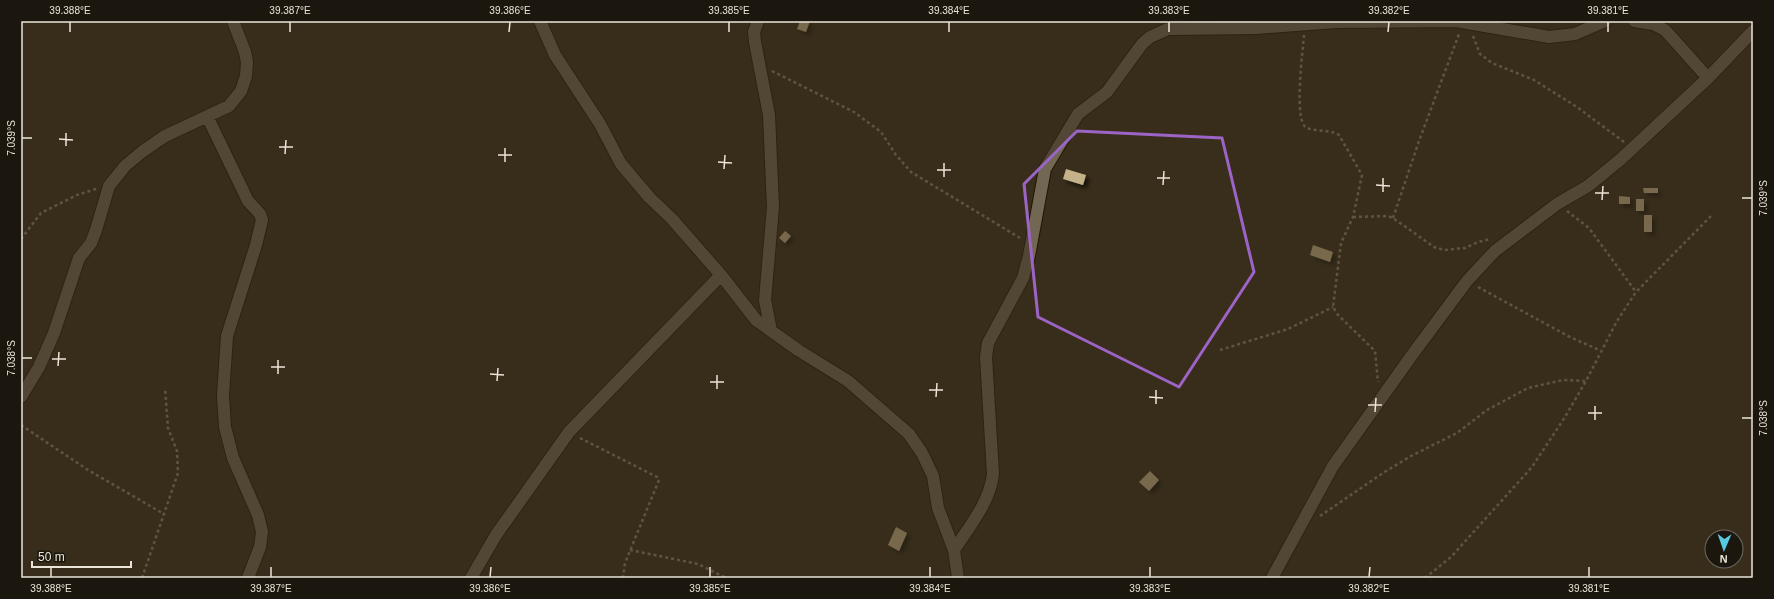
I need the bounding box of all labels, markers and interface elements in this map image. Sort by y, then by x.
text: 39.388°E [49,5,91,16]
text: 39.387°E [269,5,311,16]
text: 39.386°E [489,5,531,16]
text: 39.385°E [708,5,750,16]
text: 39.384°E [928,5,970,16]
text: 39.383°E [1148,5,1190,16]
text: 39.382°E [1368,5,1410,16]
text: 39.381°E [1587,5,1629,16]
text: 7.039°S [6,120,17,156]
text: 7.039°S [1758,180,1769,216]
text: 7.038°S [6,340,17,376]
text: 7.038°S [1758,400,1769,436]
north arrow [1704,529,1744,569]
scale bar [32,543,131,569]
text: 50 m [38,550,65,564]
text: N [1719,553,1728,565]
text: 39.388°E [30,583,72,594]
text: 39.387°E [250,583,292,594]
text: 39.386°E [469,583,511,594]
text: 39.385°E [689,583,731,594]
text: 39.384°E [909,583,951,594]
text: 39.383°E [1129,583,1171,594]
text: 39.382°E [1348,583,1390,594]
text: 39.381°E [1568,583,1610,594]

